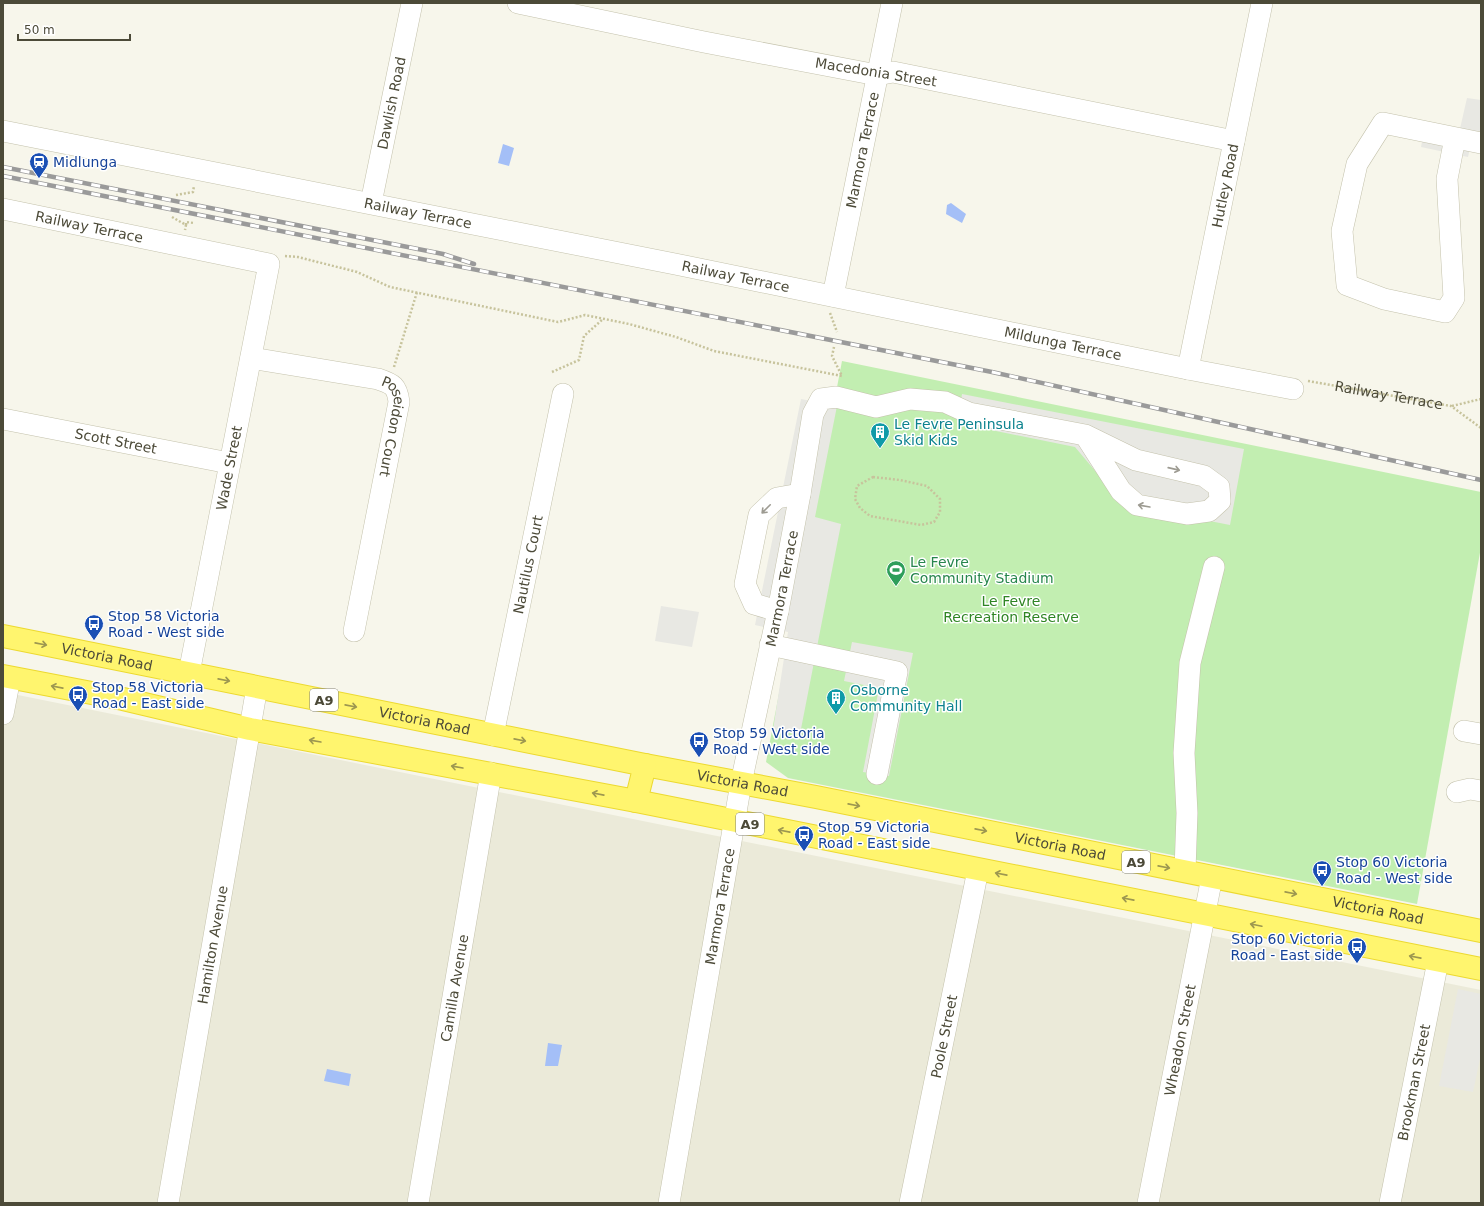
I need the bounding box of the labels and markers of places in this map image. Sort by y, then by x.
station icon: Midlunga [28,151,50,179]
place label: Midlunga [53,154,117,170]
place label: Le Fevre Peninsula Skid Kids [894,416,1024,448]
building icon: Le Fevre Peninsula Skid Kids [869,421,891,449]
place label: Le Fevre Community Stadium [910,554,1054,586]
sports icon: Le Fevre Community Stadium [885,559,907,587]
place label: Stop 58 Victoria Road - West side [108,608,225,640]
bus stop icon: Stop 58 Victoria Road - West side [83,613,105,641]
place label: Stop 58 Victoria Road - East side [92,679,204,711]
place label: Osborne Community Hall [850,682,962,714]
bus stop icon: Stop 58 Victoria Road - East side [67,684,89,712]
building icon: Osborne Community Hall [825,687,847,715]
place label: Stop 59 Victoria Road - West side [713,725,830,757]
bus stop icon: Stop 59 Victoria Road - West side [688,730,710,758]
place label: Stop 59 Victoria Road - East side [818,819,930,851]
bus stop icon: Stop 59 Victoria Road - East side [793,824,815,852]
place label: Stop 60 Victoria Road - West side [1336,854,1453,886]
bus stop icon: Stop 60 Victoria Road - West side [1311,859,1333,887]
place label: Stop 60 Victoria Road - East side [1231,931,1343,963]
bus stop icon: Stop 60 Victoria Road - East side [1346,936,1368,964]

